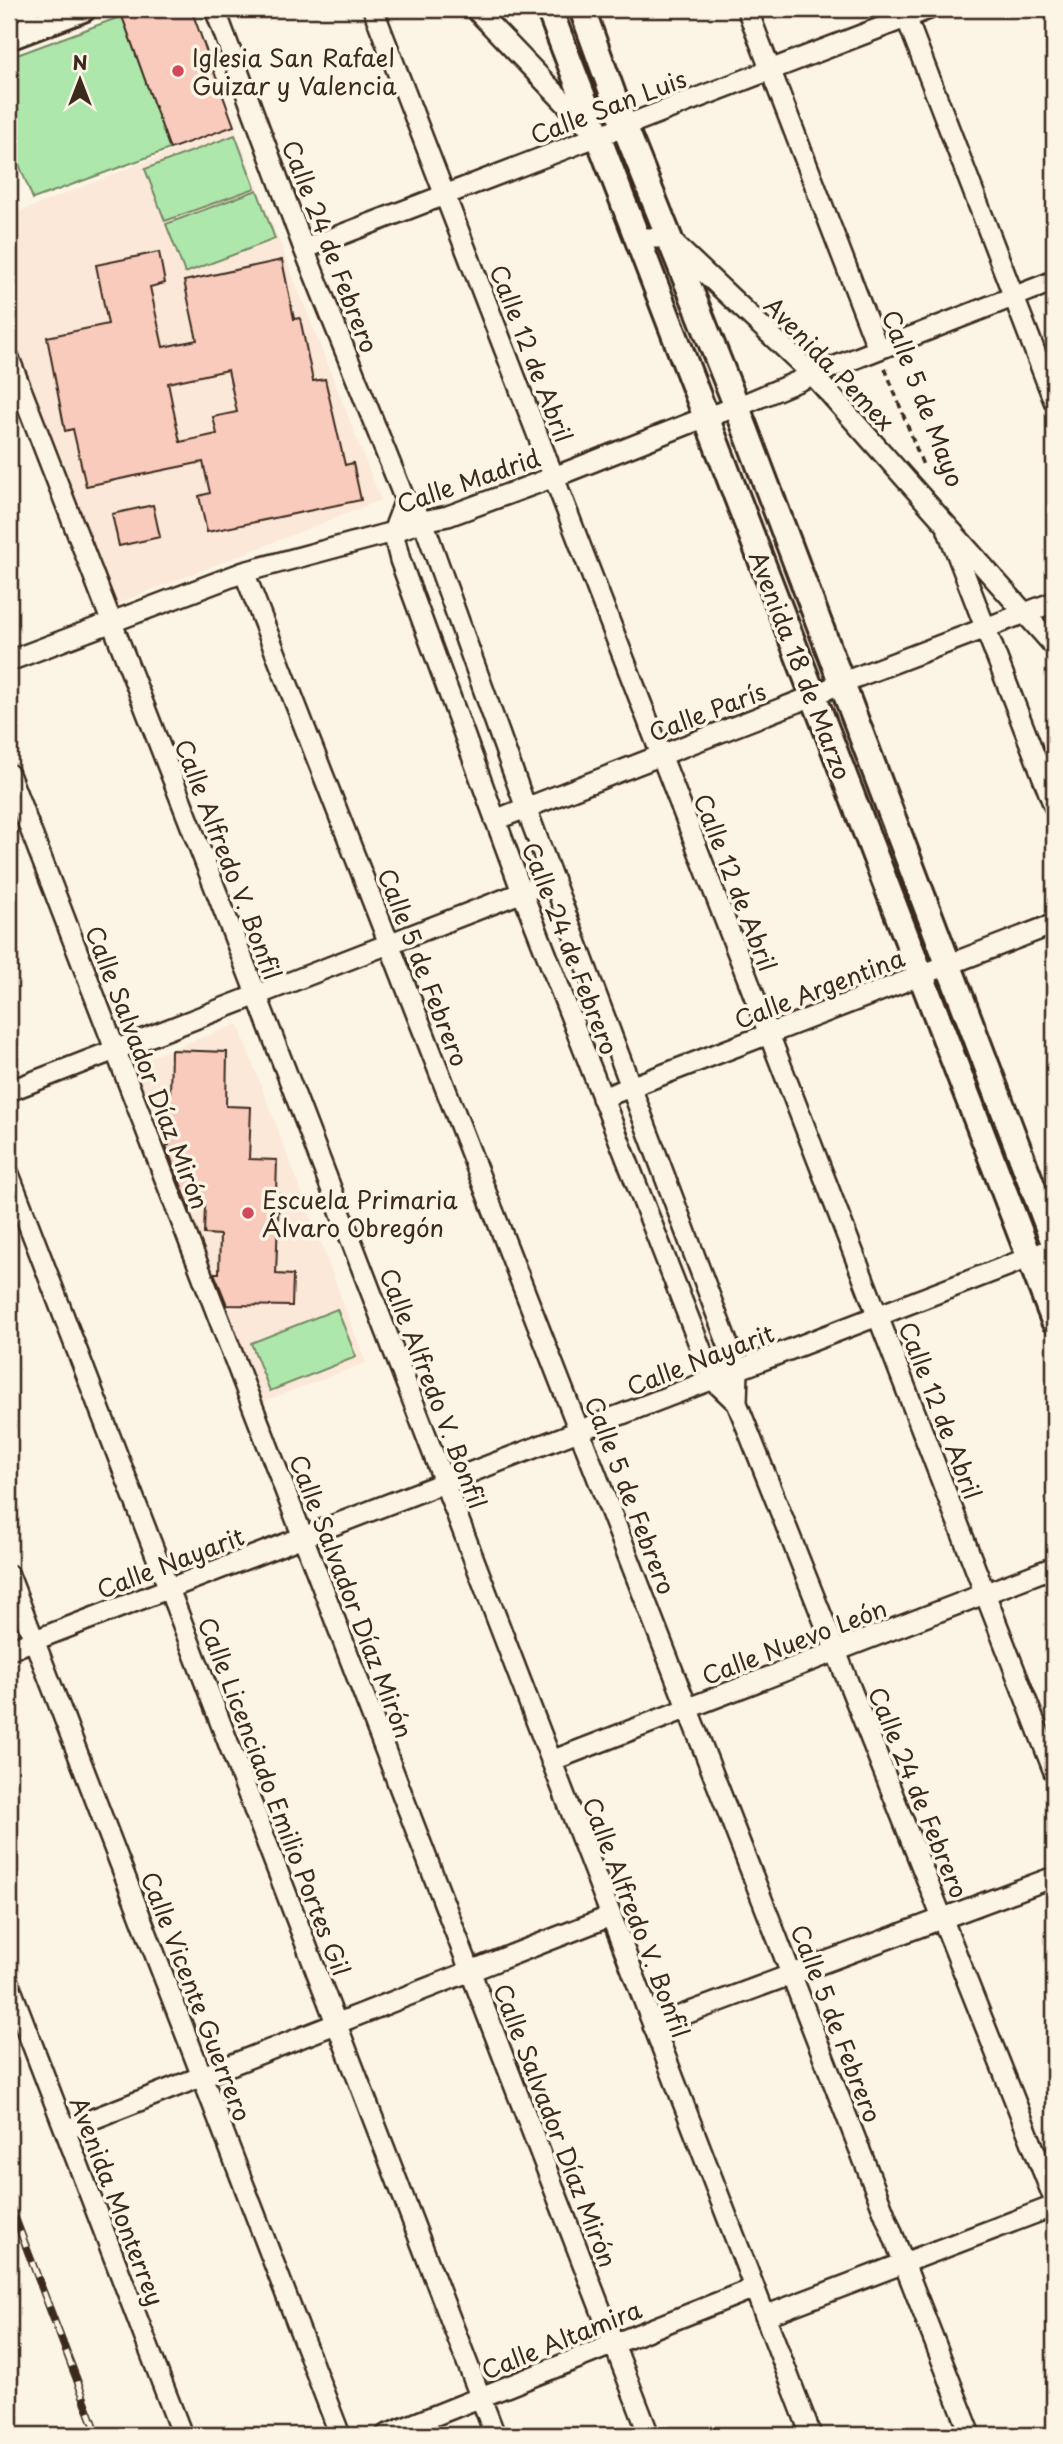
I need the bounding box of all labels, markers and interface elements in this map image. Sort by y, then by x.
place label: Iglesia San Rafael Guizar y Valencia [192,39,397,103]
north arrow [46,46,116,116]
text: N [72,48,88,76]
street label: Calle San Luis [525,60,691,152]
marker: Iglesia San Rafael Guizar y Valencia [170,63,186,79]
street label: Calle 24 de Febrero [274,135,388,357]
street label: Calle 12 de Abril [482,259,582,447]
street label: Avenida Pemex [757,288,903,438]
street label: Calle 5 de Mayo [874,304,974,492]
street label: Calle Madrid [392,439,545,521]
street label: Avenida 18 de Marzo [741,545,861,785]
street label: Calle París [643,672,771,750]
street label: Calle Alfredo V. Bonfil [166,733,292,985]
street label: Calle 12 de Abril [686,788,786,976]
street label: Calle 24 de Febrero [514,837,628,1059]
street label: Calle 5 de Febrero [370,863,478,1071]
street label: Calle Salvador Díaz Mirón [77,920,219,1214]
street label: Calle Argentina [729,939,909,1037]
place label: Escuela Primaria Álvaro Obregón [262,1181,458,1245]
marker: Escuela Primaria Álvaro Obregón [240,1205,256,1221]
street label: Calle Alfredo V. Bonfil [371,1262,497,1514]
street label: Calle Nayarit [621,1314,779,1404]
street label: Calle 12 de Abril [891,1316,991,1504]
street label: Calle 5 de Febrero [577,1391,685,1599]
street label: Calle Salvador Díaz Mirón [281,1449,423,1743]
street label: Calle Nayarit [91,1517,249,1607]
street label: Calle Nuevo León [696,1589,892,1693]
street label: Calle Licenciado Emilio Portes Gil [190,1611,360,1981]
street label: Calle 24 de Febrero [860,1681,978,1903]
street label: Calle Alfredo V. Bonfil [574,1791,700,2043]
street label: Calle Vicente Guerrero [133,1866,261,2126]
street label: Calle 5 de Febrero [783,1919,891,2127]
street label: Calle Salvador Díaz Mirón [485,1978,627,2272]
street label: Avenida Monterrey [62,2091,174,2311]
street label: Calle Altamira [476,2291,646,2387]

